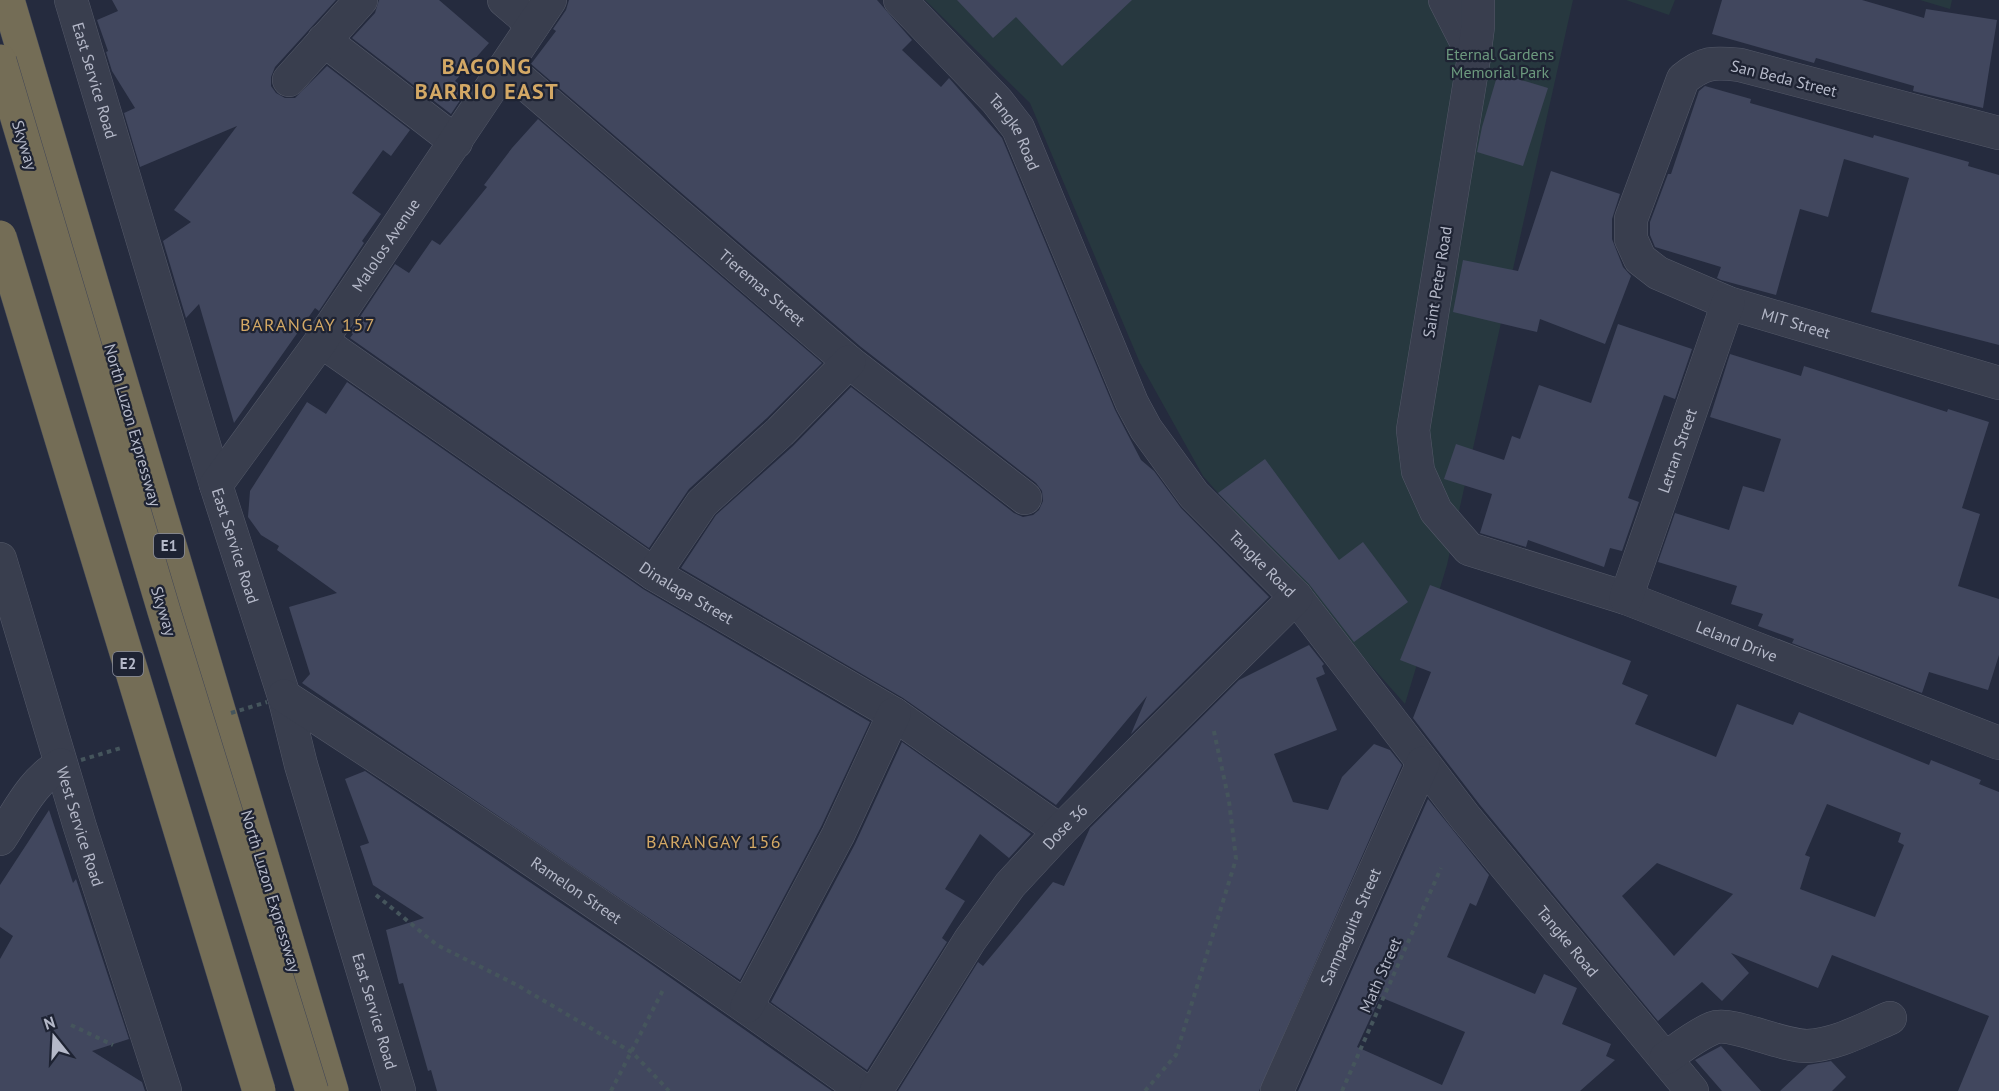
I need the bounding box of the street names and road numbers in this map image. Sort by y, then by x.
street label: East Service Road [68,20,122,141]
street label: San Beda Street [1729,55,1840,101]
street label: Tangke Road [985,89,1044,173]
street label: Skyway [8,118,42,173]
street label: Malolos Avenue [347,195,424,295]
street label: Saint Peter Road [1418,225,1456,339]
street label: Tieremas Street [715,245,810,330]
street label: MIT Street [1759,303,1833,343]
street label: North Luzon Expressway [100,341,166,509]
street label: Letran Street [1653,405,1701,496]
street label: East Service Road [208,485,264,606]
street label: Tangke Road [1225,526,1300,601]
road number: E1 [154,534,184,558]
street label: Dinalaga Street [636,557,738,629]
street label: Skyway [147,584,181,639]
street label: Leland Drive [1693,616,1780,666]
road number: E2 [113,652,143,676]
street label: West Service Road [52,764,108,889]
street label: Dose 36 [1038,800,1091,853]
street label: North Luzon Expressway [237,808,305,975]
street label: Ramelon Street [527,852,626,928]
street label: Sampaguita Street [1315,864,1385,988]
street label: Tangke Road [1533,902,1603,981]
street label: Math Street [1355,934,1406,1016]
street label: East Service Road [348,951,402,1072]

